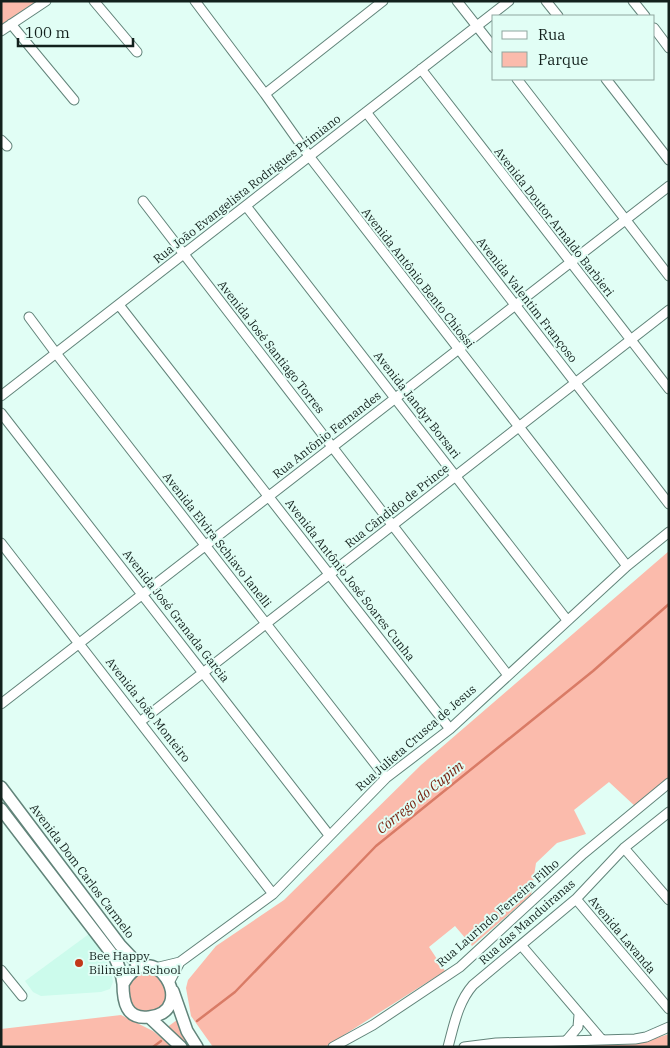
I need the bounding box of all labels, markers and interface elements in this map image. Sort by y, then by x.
scale bar [18,15,132,47]
legend [492,15,655,80]
text: 100 m [25,23,70,42]
text: Rua [538,25,565,44]
text: Parque [538,50,588,69]
street label: Rua João Evangelista Rodrigues Primiano [150,111,344,266]
street label: Avenida Doutor Arnaldo Barbieri [491,144,617,299]
street label: Avenida Antônio Bento Chiossi [359,205,478,351]
street label: Avenida Valentim Françoso [474,234,581,365]
street label: Avenida José Santiago Torres [215,277,328,416]
street label: Avenida Jandyr Borsari [371,348,464,461]
street label: Rua Antônio Fernandes [270,388,384,481]
street label: Rua Cândido de Prince [342,460,452,551]
street label: Avenida Elvira Schiavo Ianelli [160,469,275,610]
street label: Avenida Antônio José Soares Cunha [282,496,419,664]
street label: Avenida José Granada Garcia [120,546,233,685]
street label: Avenida João Monteiro [103,654,194,765]
street label: Rua Julieta Crusca de Jesus [352,681,479,794]
water label: Córrego do Cupim [373,756,467,838]
street label: Avenida Dom Carlos Carmelo [27,800,138,941]
street label: Rua Laurindo Ferreira Filho [433,855,562,970]
street label: Rua das Manduiranas [476,876,578,967]
street label: Avenida Lavanda [586,893,659,977]
place label: Bee Happy Bilingual School [89,948,181,977]
marker: Bee Happy Bilingual School [73,957,85,969]

